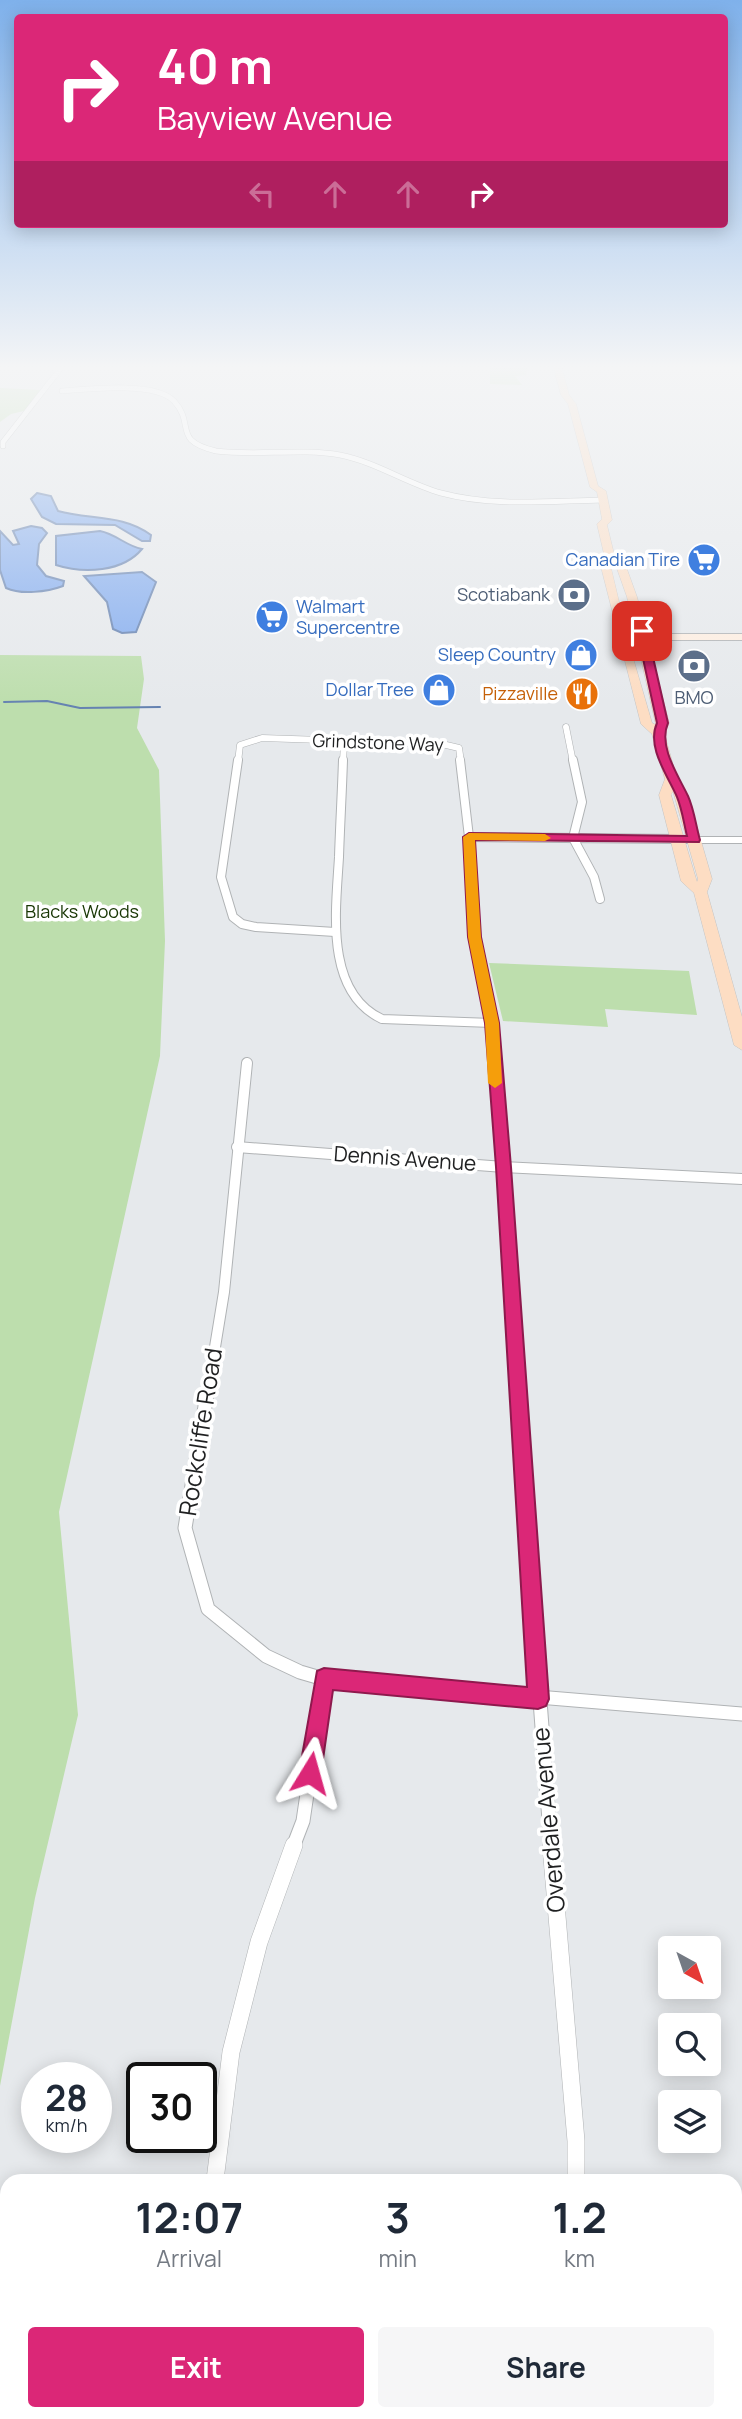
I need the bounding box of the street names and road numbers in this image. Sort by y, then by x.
street label: Grindstone Way [312,728,445,756]
street label: Dennis Avenue [333,1139,477,1177]
street label: Rockcliffe Road [170,1345,229,1518]
street label: Overdale Avenue [523,1726,572,1914]

